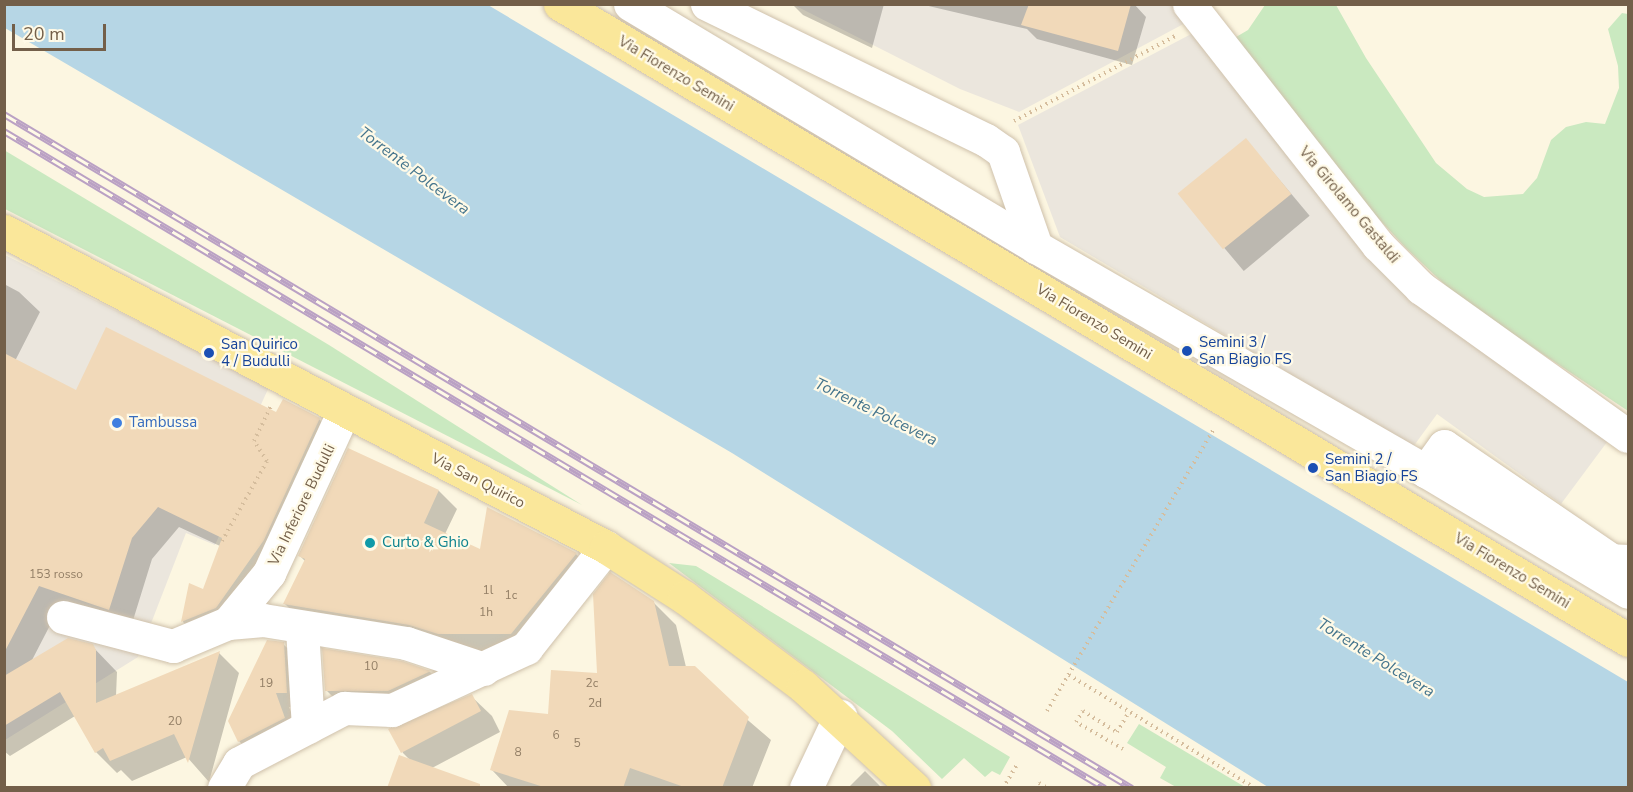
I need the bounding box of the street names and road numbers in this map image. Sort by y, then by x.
street label: Via Fiorenzo Semini [615,32,737,116]
street label: Via Girolamo Gastaldi [1295,143,1403,267]
street label: Via Fiorenzo Semini [1033,280,1155,364]
street label: Via Inferiore Budulli [265,441,339,569]
street label: Via San Quirico [428,450,528,512]
street label: Via Fiorenzo Semini [1451,529,1573,613]

